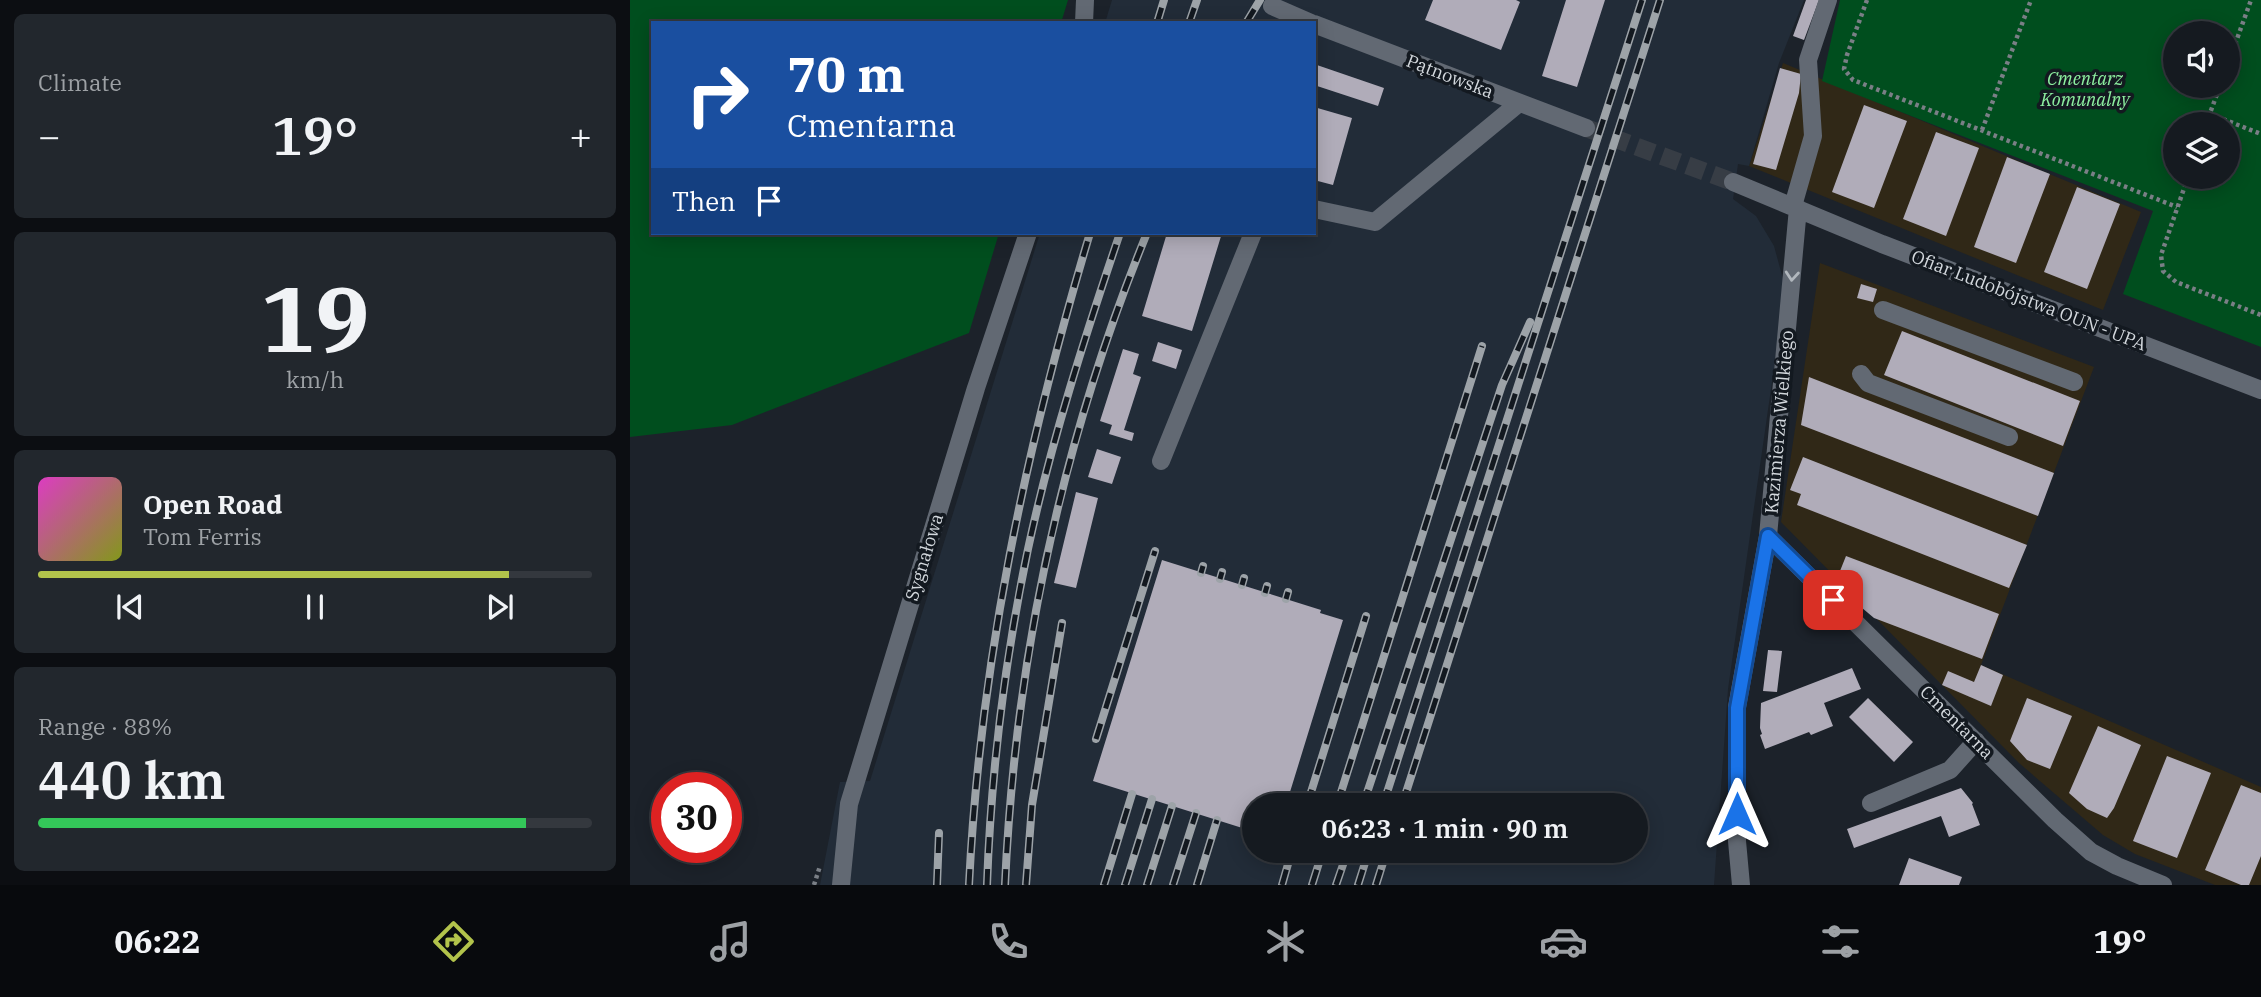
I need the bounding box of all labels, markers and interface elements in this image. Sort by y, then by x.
map controls [2163,21,2240,189]
button: sound [2163,21,2240,98]
text: 70 m [787,42,905,105]
icon: right [672,49,763,140]
street label: Pątnowska [1403,49,1497,103]
text: Climate [38,67,122,97]
park label: Cmentarz Komunalny [2040,67,2131,111]
text: 19° [272,102,358,169]
text: Cmentarna [787,104,956,146]
text: − [38,111,61,160]
text: + [569,111,592,160]
button: layers [2163,112,2240,189]
icon: arrive [750,182,788,220]
text: Then [672,184,736,218]
street label: Ofiar Ludobójstwa OUN - UPA [1908,244,2150,356]
text: 19 [260,259,370,377]
one-way arrow [1785,271,1800,282]
street label: Kazimierza Wielkiego [1760,329,1798,515]
text: km/h [286,364,344,394]
text: Open Road [143,487,282,521]
street label: Sygnałowa [900,510,948,603]
text: Tom Ferris [143,521,262,551]
pin [1803,570,1863,630]
icon: arrive [1814,581,1852,619]
icon: previous [111,588,149,626]
icon: pause [296,588,334,626]
icon: next [481,588,519,626]
street label: Cmentarna [1915,680,1999,764]
text: Range · 88% [38,711,172,741]
text: 440 km [38,746,226,813]
speed limit sign: 30 [651,772,742,863]
position arrow [1700,777,1774,851]
text: 06:23 · 1 min · 90 m [1322,811,1568,845]
icon: directions [429,917,478,966]
icon: music [706,917,755,966]
icon: phone [984,917,1033,966]
icon: climate [1261,917,1310,966]
icon: car [1539,917,1588,966]
icon: filters [1816,917,1865,966]
text: 06:22 [114,920,201,962]
text: 19° [2093,920,2147,962]

